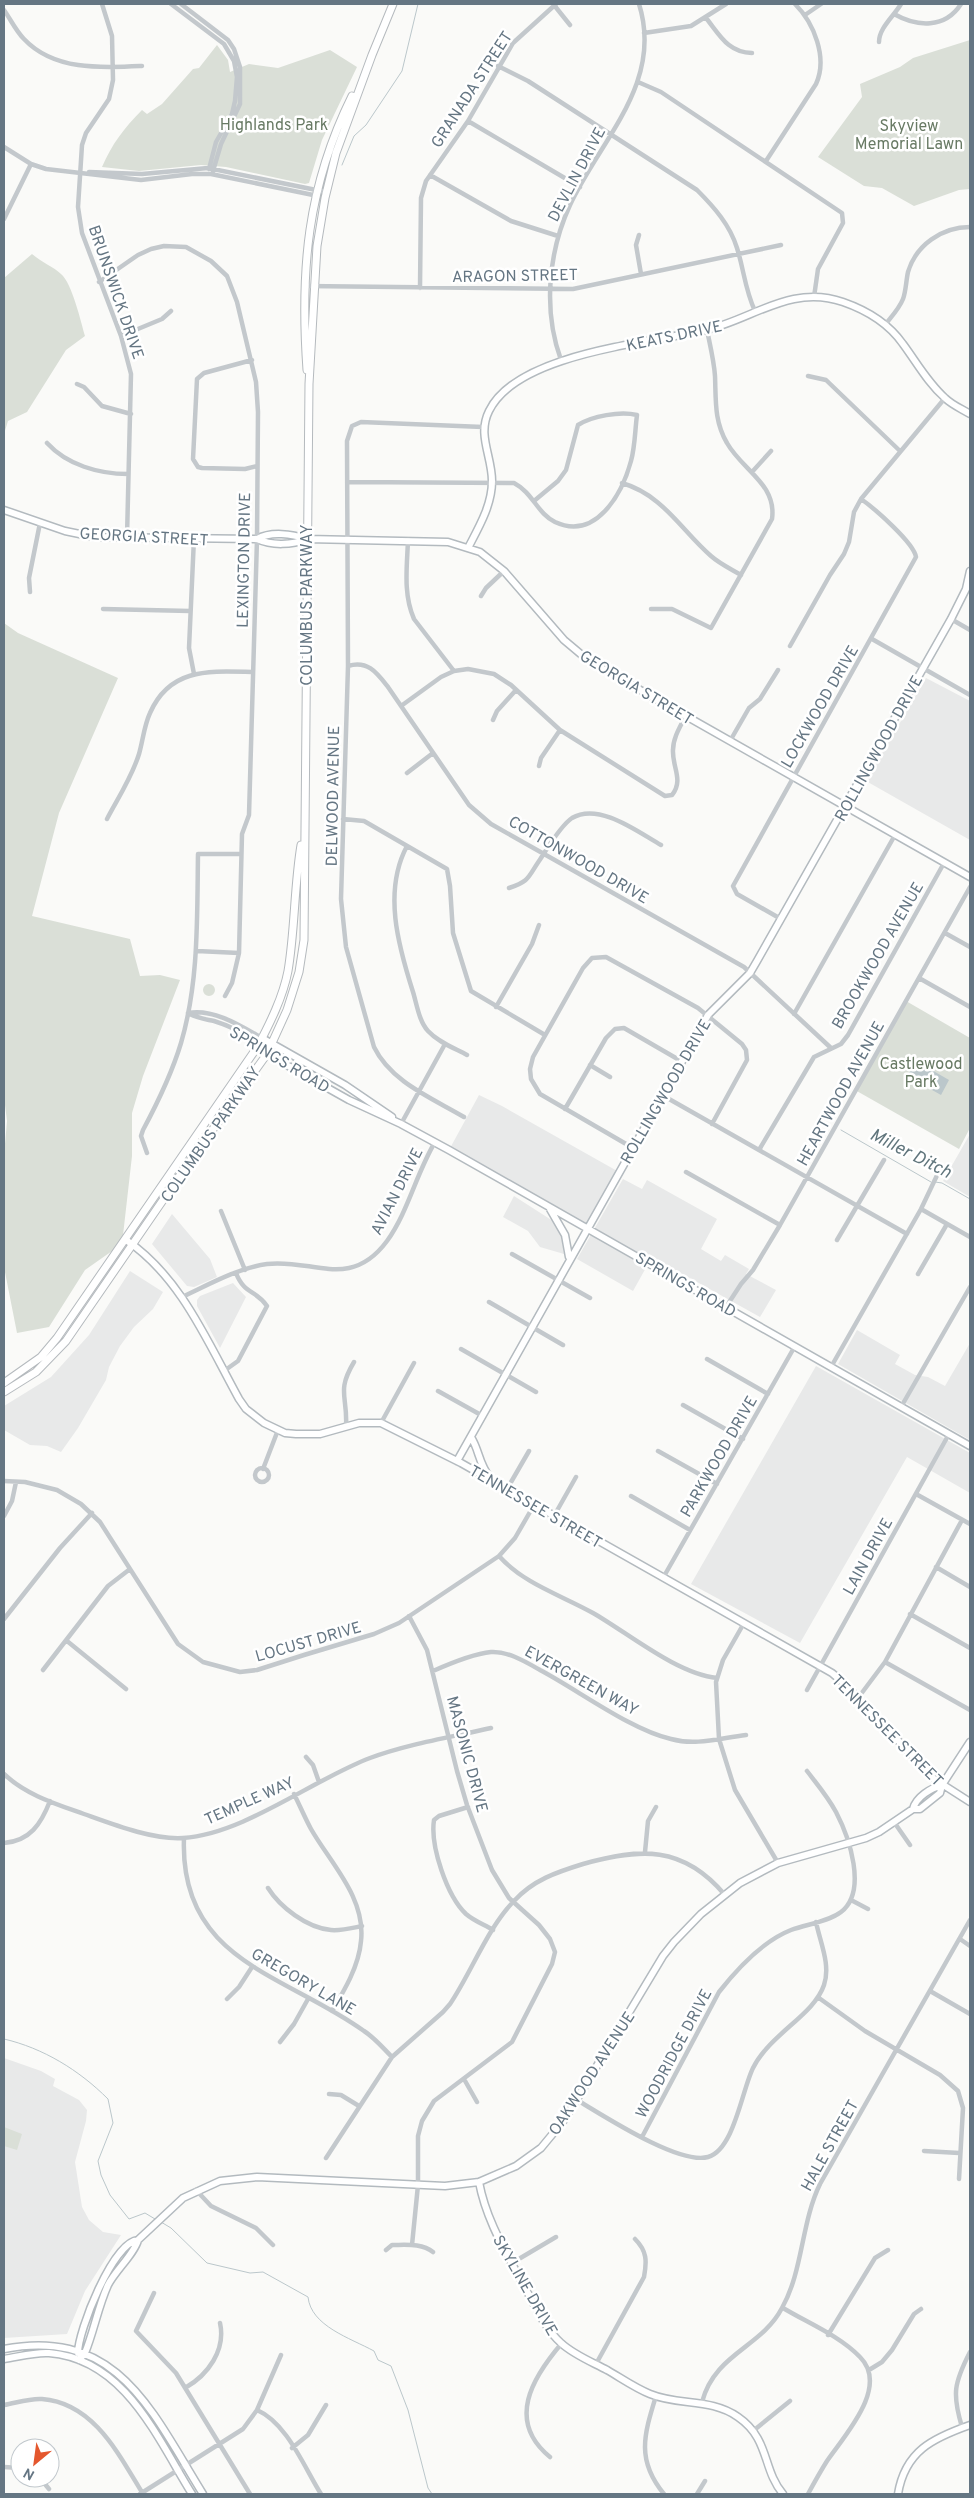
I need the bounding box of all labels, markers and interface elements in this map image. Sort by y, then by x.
street label: GRANADA STREET [428,28,518,152]
park label: Highlands Park [220,116,328,136]
park label: Skyview Memorial Lawn [855,117,963,155]
street label: DEVLIN DRIVE [544,124,611,226]
street label: BRUNSWICK DRIVE [83,223,147,362]
street label: ARAGON STREET [452,266,578,288]
street label: KEATS DRIVE [625,317,724,357]
street label: LEXINGTON DRIVE [234,492,256,628]
street label: COLUMBUS PARKWAY [298,524,318,686]
street label: GEORGIA STREET [79,525,209,551]
street label: LOCKWOOD DRIVE [777,642,864,772]
street label: GEORGIA STREET [575,647,696,731]
street label: ROLLINGWOOD DRIVE [831,672,928,826]
street label: DELWOOD AVENUE [323,726,345,867]
street label: COTTONWOOD DRIVE [504,812,652,909]
street label: BROOKWOOD AVENUE [828,879,929,1033]
street label: ROLLINGWOOD DRIVE [617,1016,716,1168]
street label: HEARTWOOD AVENUE [794,1018,890,1170]
street label: SPRINGS ROAD [225,1023,333,1098]
park label: Castlewood Park [879,1055,963,1093]
street label: COLUMBUS PARKWAY [157,1063,266,1207]
water label: Miller Ditch [866,1124,955,1185]
street label: AVIAN DRIVE [367,1145,428,1239]
street label: SPRINGS ROAD [631,1249,739,1323]
street label: PARKWOOD DRIVE [677,1393,763,1521]
street label: TENNESSEE STREET [465,1462,605,1554]
street label: LAIN DRIVE [839,1515,898,1599]
street label: LOCUST DRIVE [253,1618,364,1668]
street label: EVERGREEN WAY [521,1642,642,1721]
street label: TENNESSEE STREET [826,1671,947,1792]
street label: MASONIC DRIVE [441,1694,491,1815]
street label: TEMPLE WAY [202,1773,298,1830]
street label: GREGORY LANE [247,1945,359,2021]
street label: WOODRIDGE DRIVE [632,1986,717,2122]
street label: OAKWOOD AVENUE [545,2008,640,2140]
street label: HALE STREET [797,2097,864,2195]
street label: SKYLINE DRIVE [487,2232,561,2340]
north arrow [10,2438,60,2488]
text: N [21,2463,38,2483]

